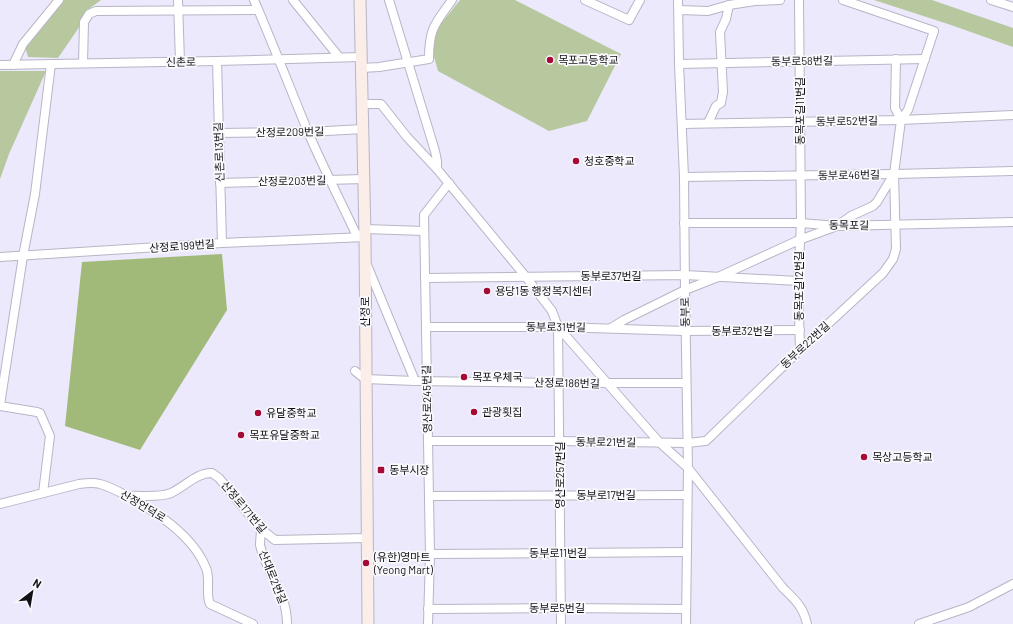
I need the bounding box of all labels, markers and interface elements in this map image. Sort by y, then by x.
place label: 목포고등학교 [558,53,619,66]
street label: 동부로58번길 [771,53,833,68]
street label: 신촌로 [166,55,196,68]
marker: 목포고등학교 [545,55,555,65]
street label: 동목포길11번길 [793,77,806,145]
street label: 동부로52번길 [816,113,878,128]
street label: 신촌로13번길 [211,122,226,182]
street label: 산정로209번길 [256,124,324,139]
place label: 청호중학교 [584,154,635,167]
marker: 청호중학교 [571,156,581,166]
street label: 동부로46번길 [818,167,880,182]
street label: 산정로203번길 [258,173,326,188]
street label: 동목포길 [829,218,869,231]
street label: 산정로199번길 [149,237,215,254]
street label: 동목포길12번길 [792,251,805,321]
street label: 동부로37번길 [580,269,642,282]
place label: 용당1동 행정복지센터 [495,284,592,297]
marker: 용당1동 행정복지센터 [482,286,492,296]
street label: 산정로 [358,297,371,327]
street label: 동부로 [678,297,691,327]
street label: 동부로31번길 [526,319,586,334]
street label: 동부로22번길 [777,319,832,371]
street label: 동부로32번길 [711,324,773,337]
street label: 영산로245번길 [419,365,434,433]
place label: 목포우체국 [472,370,523,383]
marker: 목포우체국 [459,372,469,382]
street label: 산정로186번길 [534,375,600,390]
place label: 관광횟집 [482,405,522,418]
place label: 유달중학교 [266,406,317,419]
marker: 관광횟집 [469,407,479,417]
marker: 유달중학교 [253,408,263,418]
place label: 목포유달중학교 [249,428,320,441]
marker: 목포유달중학교 [236,430,246,440]
street label: 동부로21번길 [576,434,636,449]
street label: 영산로257번길 [553,441,566,509]
place label: 목상고등학교 [872,450,933,463]
marker: 목상고등학교 [859,452,869,462]
place label: 동부시장 [389,463,429,476]
marker: 동부시장 [376,465,386,475]
street label: 산정로171번길 [219,478,270,535]
street label: 산정언덕로 [118,487,168,524]
street label: 동부로17번길 [576,488,636,501]
street label: 동부로11번길 [529,546,587,559]
street label: 산대로2번길 [257,548,290,605]
place label: (유한)영마트 (Yeong Mart) [373,550,433,576]
marker: (유한)영마트 (Yeong Mart) [361,558,371,568]
north arrow [12,572,52,612]
text: N [31,576,44,590]
street label: 동부로5번길 [529,601,585,614]

